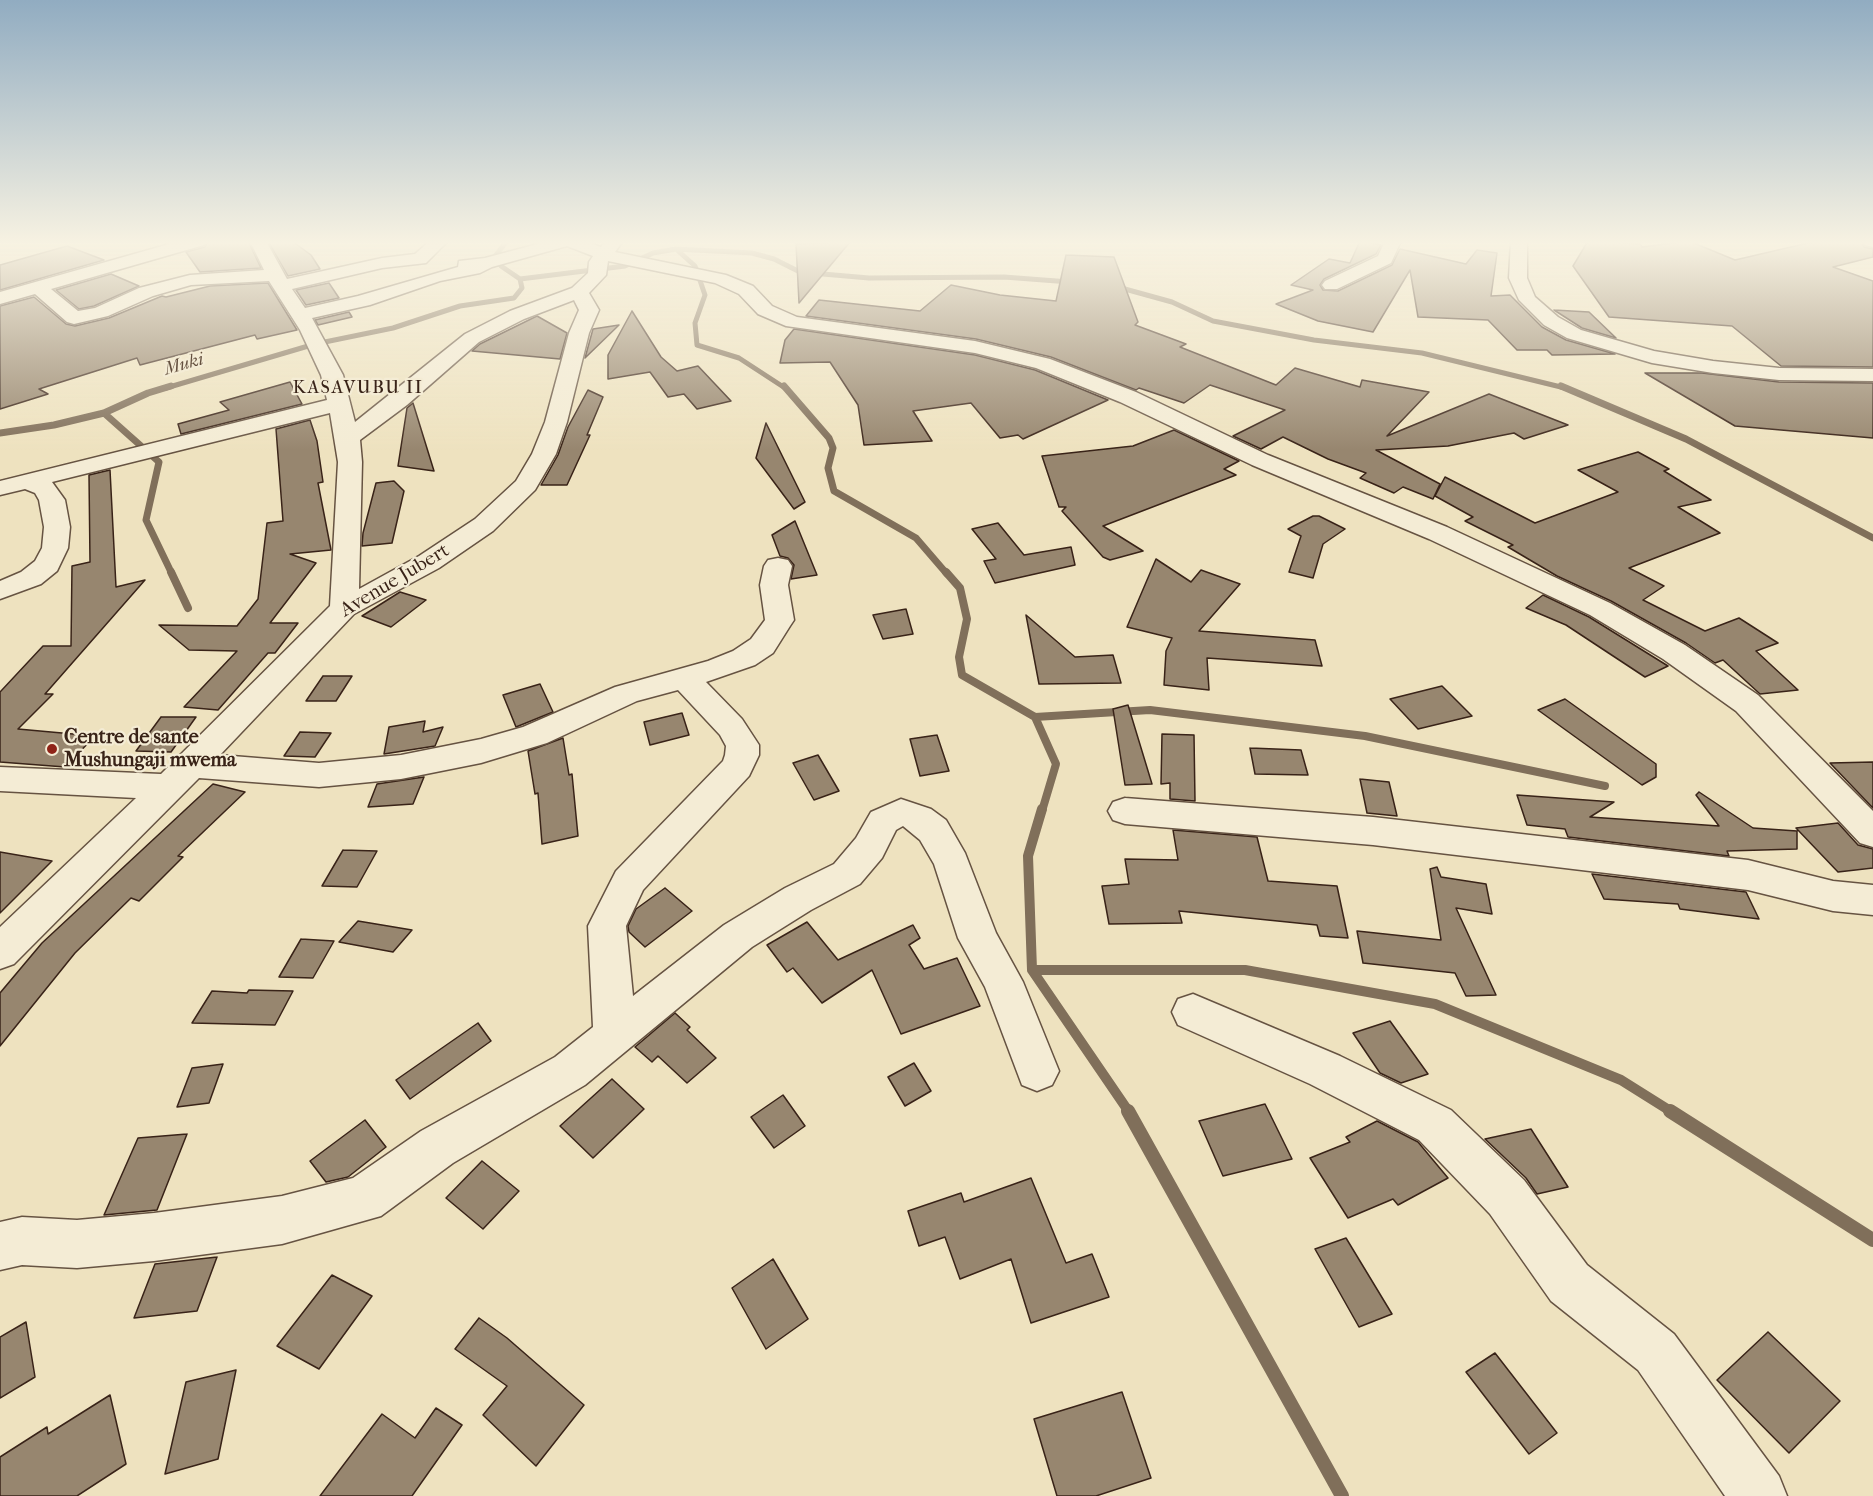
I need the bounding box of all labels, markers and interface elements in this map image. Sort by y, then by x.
water label: Muki [162,349,206,381]
district label: KASAVUBU II [293,378,423,400]
street label: Avenue Jubert [336,539,454,623]
place label: Centre de sante Mushungaji mwema [64,726,236,773]
marker: Centre de sante Mushungaji mwema [45,742,59,756]

